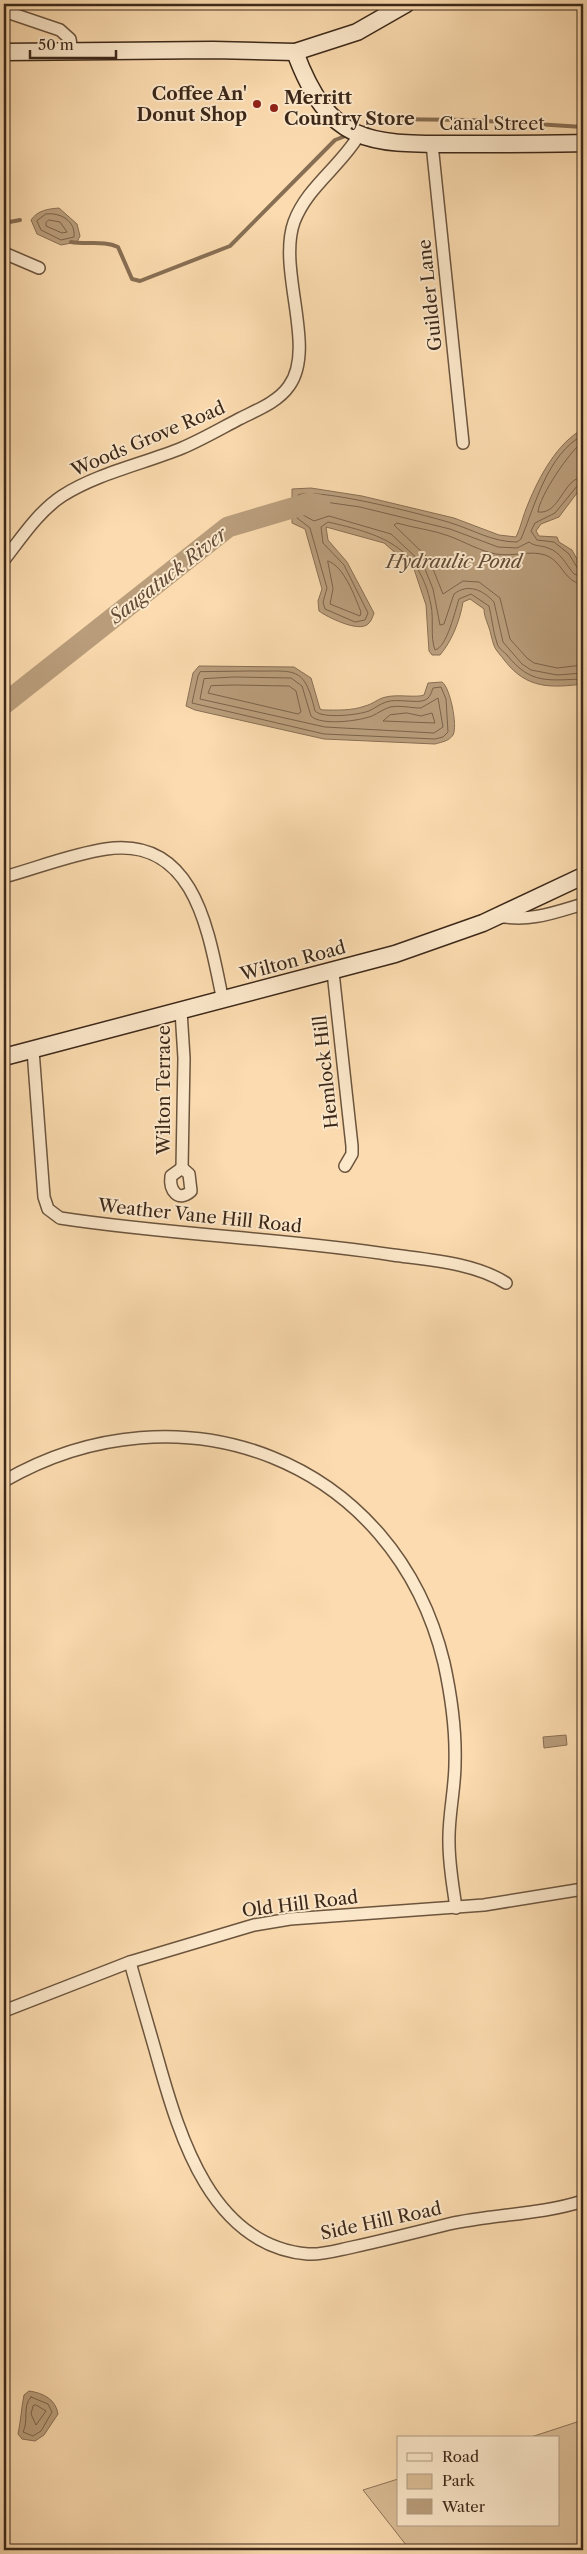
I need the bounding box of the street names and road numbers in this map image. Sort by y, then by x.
street label: Canal Street [439,113,545,135]
street label: Guilder Lane [413,238,447,352]
street label: Woods Grove Road [67,397,228,482]
street label: Wilton Road [237,936,348,986]
street label: Hemlock Hill [309,1014,343,1130]
street label: Wilton Terrace [153,1025,175,1156]
street label: Weather Vane Hill Road [96,1194,303,1238]
street label: Old Hill Road [241,1886,359,1922]
street label: Side Hill Road [319,2197,443,2245]

